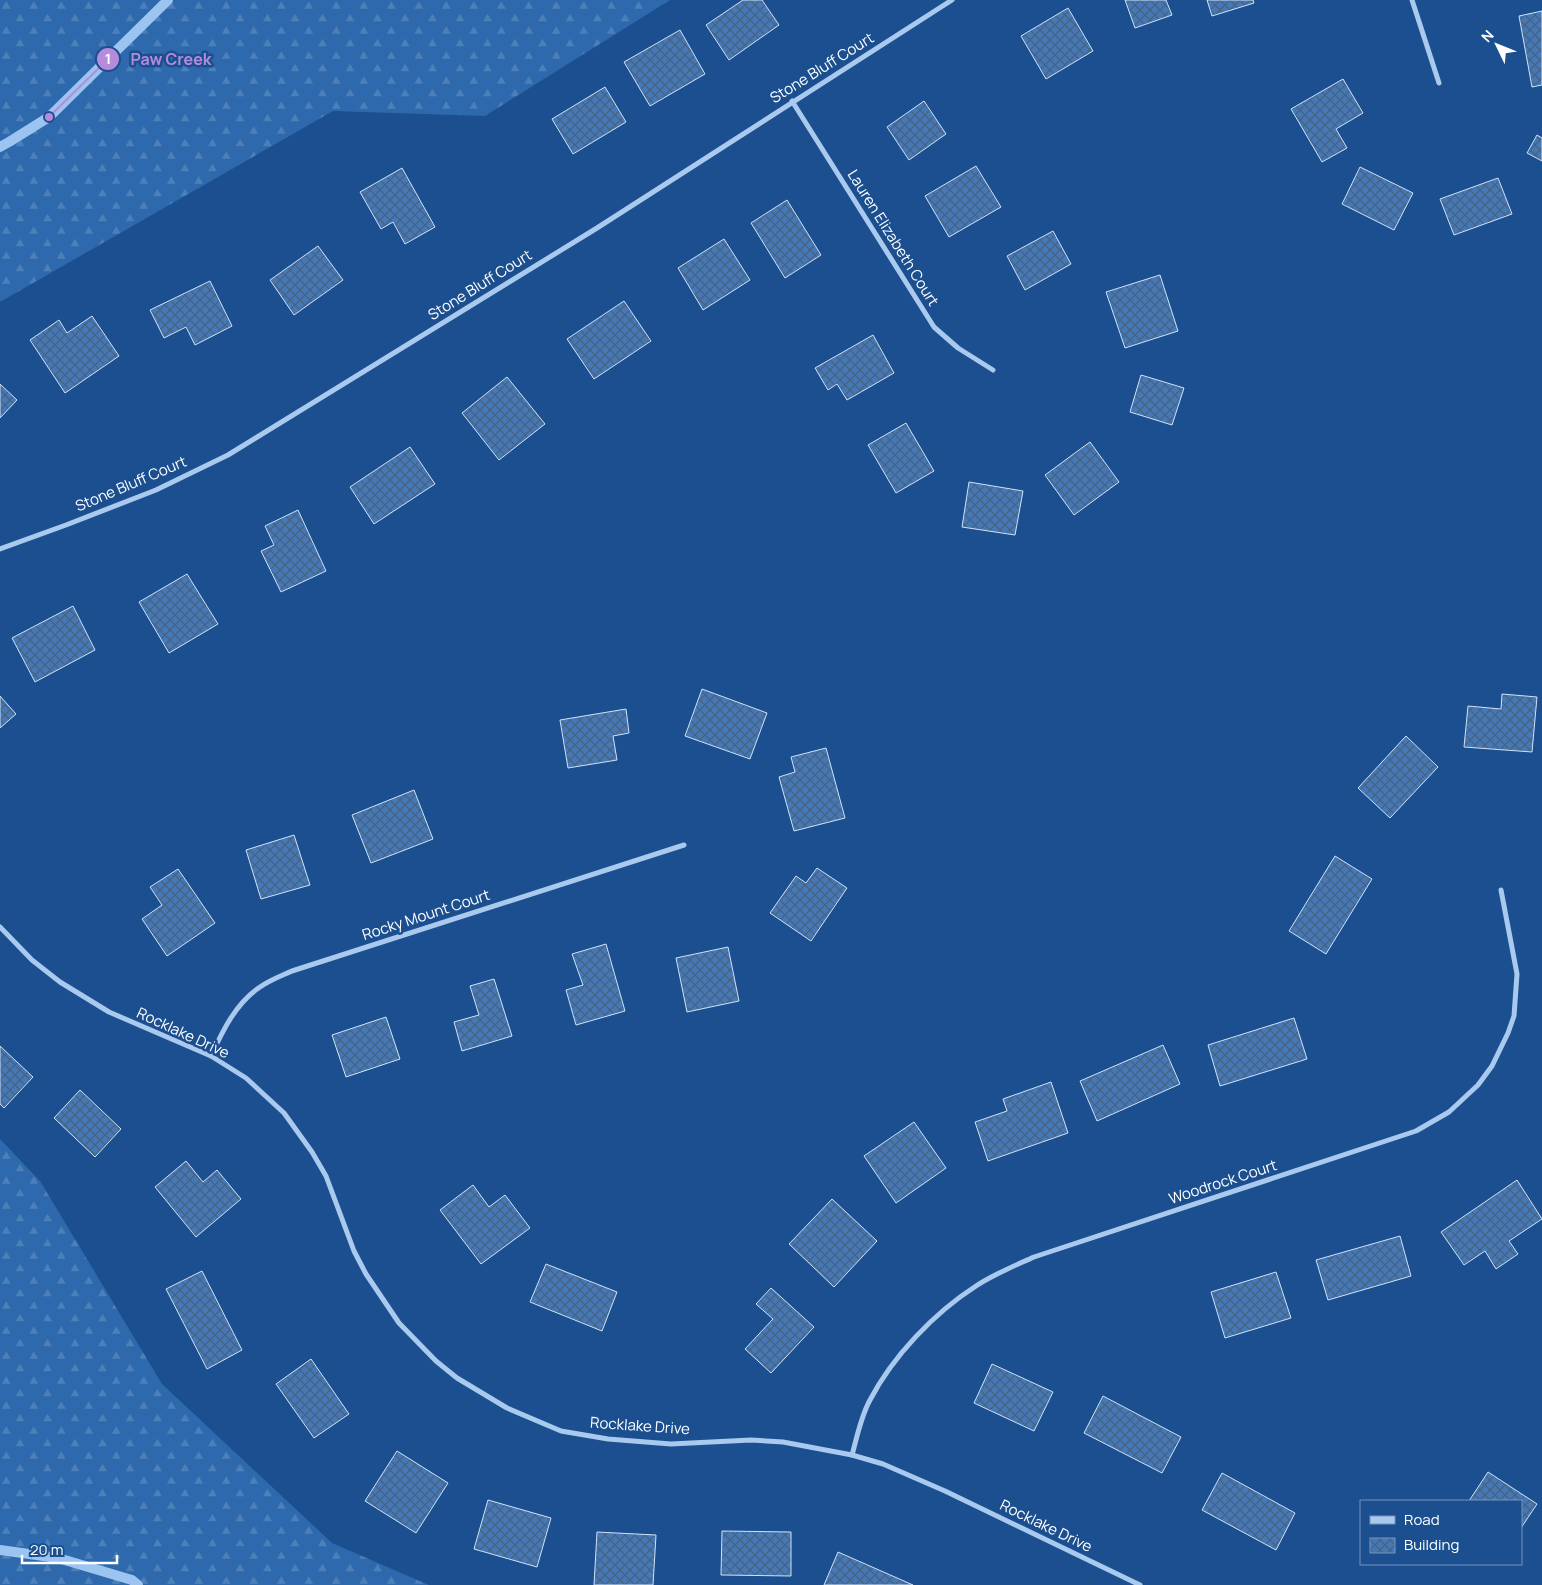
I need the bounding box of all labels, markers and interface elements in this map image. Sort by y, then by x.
north arrow [1472,20,1522,70]
text: N [1477,26,1498,46]
street label: Stone Bluff Court [766,27,878,108]
callout: Paw Creek [96,44,222,75]
text: 1 [105,48,111,69]
text: Paw Creek [131,48,212,70]
street label: Lauren Elizabeth Court [843,165,944,310]
street label: Stone Bluff Court [424,244,536,325]
street label: Stone Bluff Court [72,451,190,516]
street label: Rocky Mount Court [359,884,492,945]
street label: Rocklake Drive [133,1002,233,1063]
street label: Woodrock Court [1166,1154,1280,1209]
street label: Rocklake Drive [589,1412,691,1439]
street label: Rocklake Drive [997,1494,1096,1557]
legend [1360,1500,1522,1565]
text: Road [1404,1509,1440,1530]
scale bar [22,1532,118,1564]
text: Building [1404,1534,1459,1555]
text: 20 m [30,1539,63,1560]

